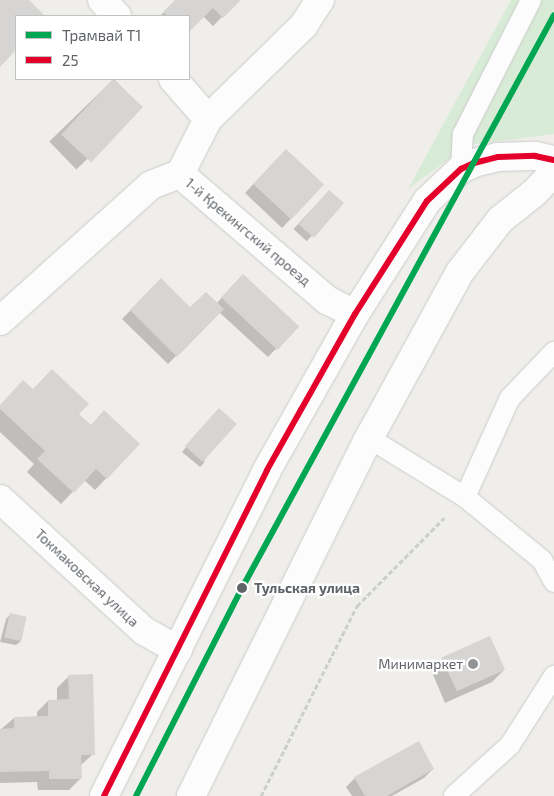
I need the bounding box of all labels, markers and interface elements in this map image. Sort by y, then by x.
legend [15,15,190,80]
text: Трамвай T1 [62,26,141,44]
text: 25 [62,51,78,69]
street label: 1-й Крекингский проезд [182,175,314,289]
street label: Токмаковская улица [32,526,142,630]
marker: Тульская улица [233,579,251,597]
place label: Тульская улица [254,580,360,596]
place label: Минимаркет [378,656,463,672]
marker: Минимаркет [467,658,479,670]

